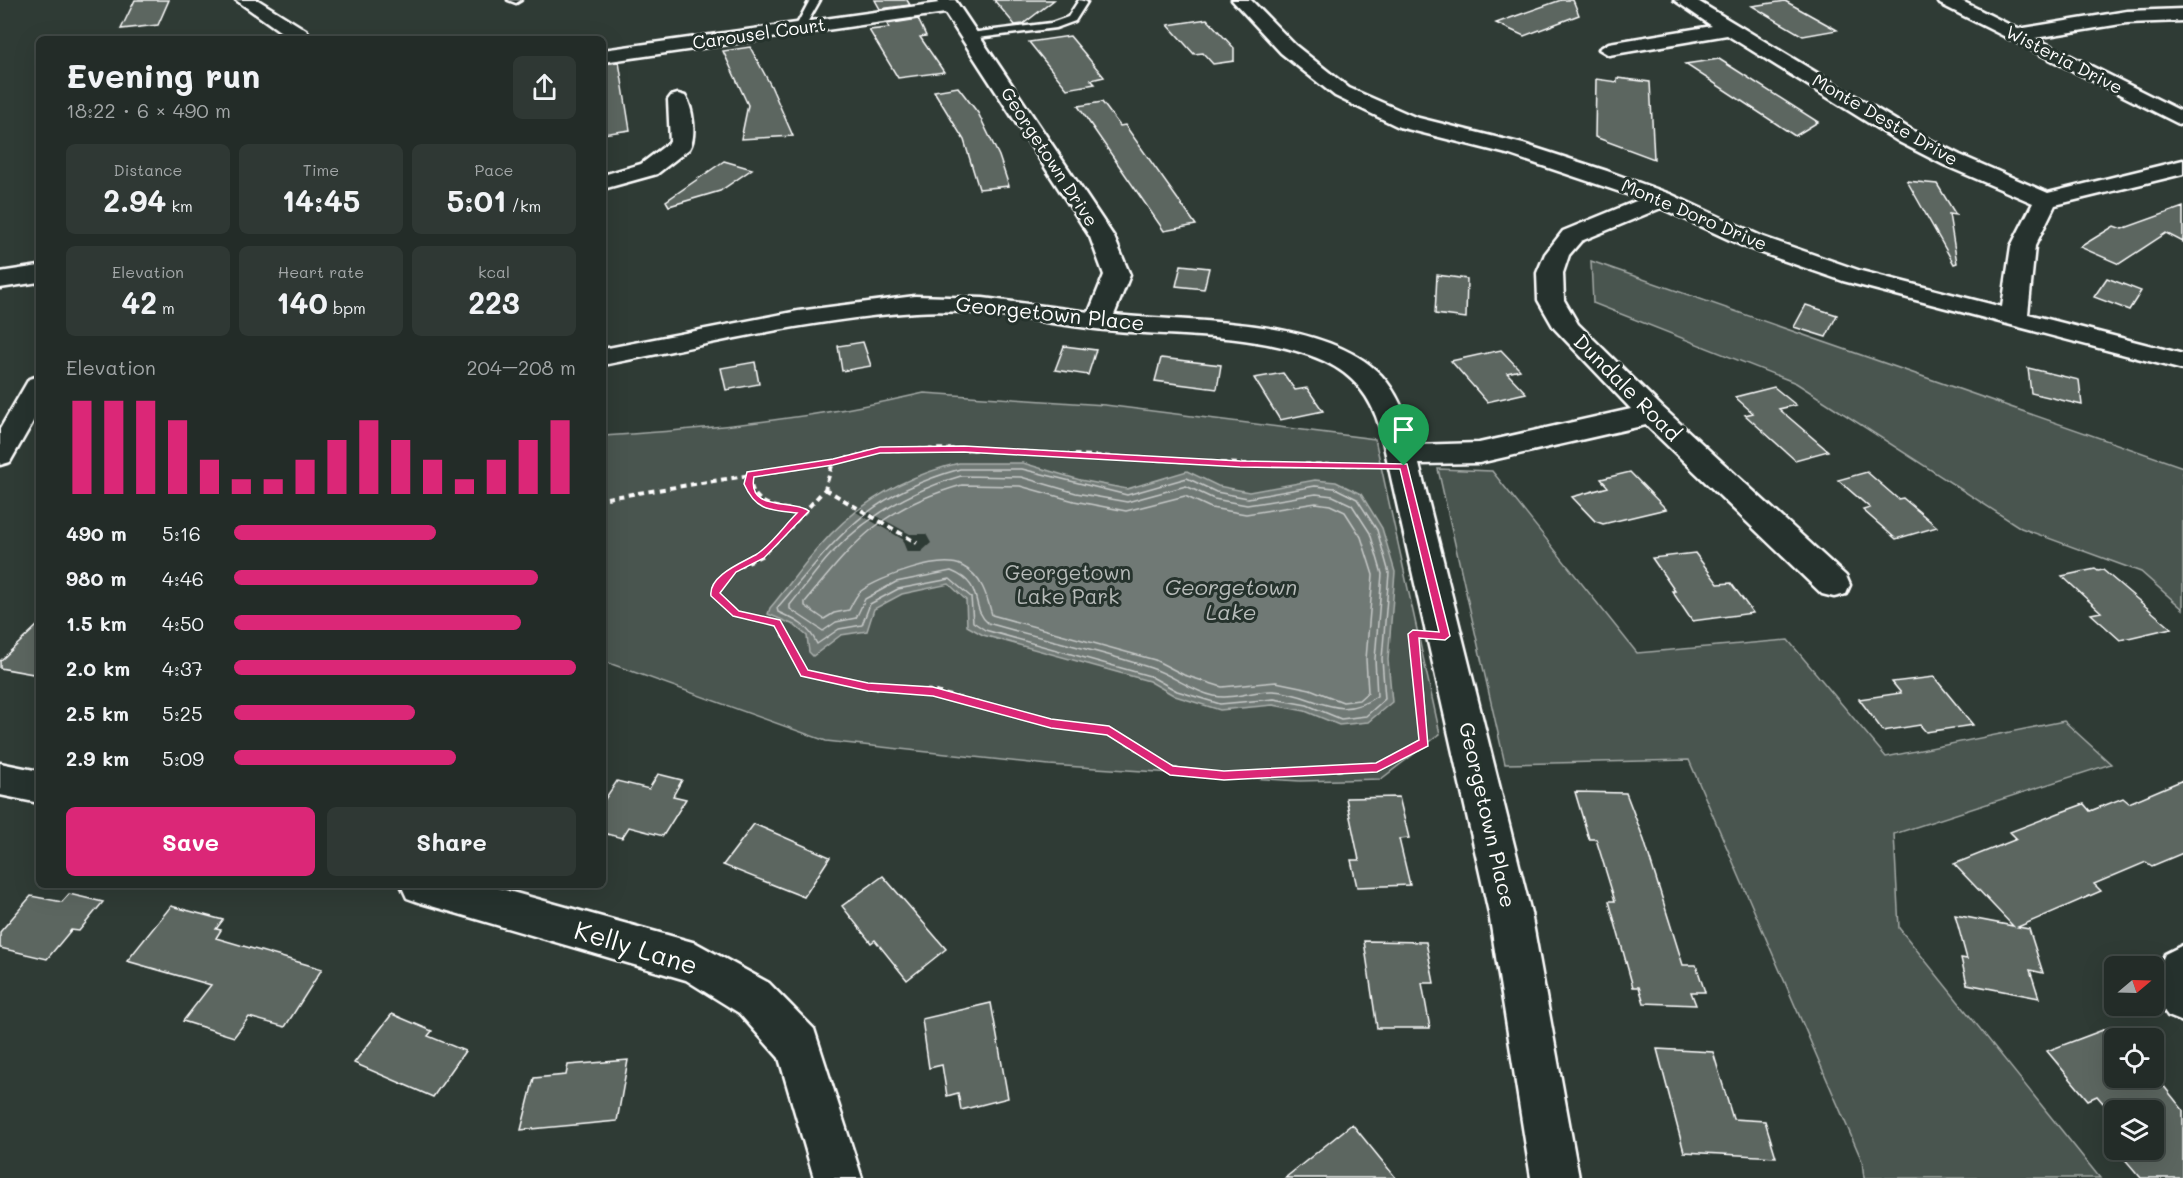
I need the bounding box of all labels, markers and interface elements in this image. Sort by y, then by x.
street label: Carousel Court [691,12,827,54]
street label: Wisteria Drive [2002,19,2127,99]
text: Evening run [66,53,260,96]
button: share [513,56,576,119]
street label: Monte Deste Drive [1808,68,1963,171]
street label: Georgetown Drive [996,82,1104,231]
text: 18:22 · 6 × 490 m [66,97,231,123]
text: Distance [114,159,182,180]
text: Time [303,159,339,180]
text: Pace [474,159,514,180]
street label: Monte Doro Drive [1618,173,1771,256]
text: 2.94 [103,180,166,220]
text: 14:45 [282,180,360,220]
text: 5:01 [447,180,506,220]
text: km [166,195,193,216]
text: /km [506,195,541,216]
text: Elevation [112,261,184,282]
text: Heart rate [278,261,364,282]
text: kcal [478,261,510,282]
text: 42 [121,282,157,322]
text: 140 [276,282,328,322]
text: 223 [468,282,520,322]
street label: Georgetown Place [954,289,1146,336]
text: m [157,297,175,318]
text: bpm [328,297,366,318]
street label: Dundale Road [1569,327,1688,446]
text: Elevation [66,354,156,380]
text: 204–208 m [466,354,576,380]
pin [1378,404,1429,466]
icon: arrive [1387,413,1420,446]
text: 490 m [66,520,127,546]
text: 5:16 [162,520,201,546]
park label: Georgetown Lake Park [1005,558,1131,609]
text: 980 m [66,565,126,591]
text: 4:46 [162,565,204,591]
water label: Georgetown Lake [1165,572,1297,626]
text: 1.5 km [66,610,127,636]
text: 4:50 [162,610,204,636]
text: 2.0 km [66,655,130,681]
text: 4:37 [162,655,203,681]
text: 2.5 km [66,700,129,726]
text: 5:25 [162,700,203,726]
street label: Georgetown Place [1454,719,1523,910]
text: 2.9 km [66,745,129,771]
text: 5:09 [162,745,204,771]
button: Save [66,807,315,876]
button: Share [327,807,576,876]
street label: Kelly Lane [570,912,702,982]
north arrow [2104,956,2164,1016]
map controls [2104,956,2164,1160]
button: locate [2104,1028,2164,1088]
button: layers [2104,1100,2164,1160]

